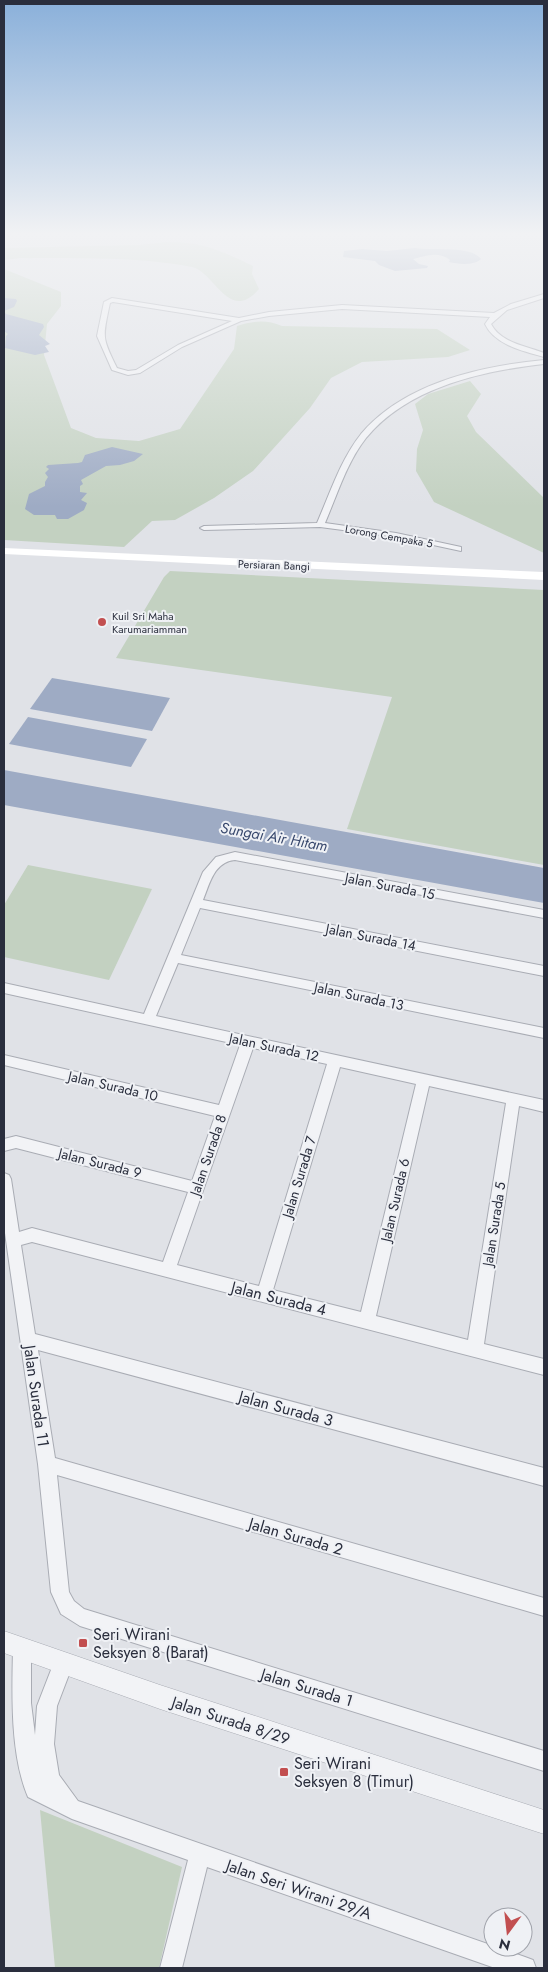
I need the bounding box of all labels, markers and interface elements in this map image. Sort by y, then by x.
street label: Lorong Cempaka 5 [344,520,434,552]
street label: Persiaran Bangi [238,556,310,574]
place label: Kuil Sri Maha Karumariamman [112,608,187,637]
marker: Kuil Sri Maha Karumariamman [96,616,108,628]
water label: Sungai Air Hitam [219,817,329,857]
street label: Jalan Surada 15 [341,867,437,905]
street label: Jalan Surada 14 [322,918,418,956]
street label: Jalan Surada 13 [310,976,406,1015]
street label: Jalan Surada 12 [225,1027,321,1066]
street label: Jalan Surada 10 [64,1065,160,1106]
street label: Jalan Surada 8 [184,1112,231,1200]
street label: Jalan Surada 7 [277,1133,321,1222]
street label: Jalan Surada 9 [54,1143,144,1183]
street label: Jalan Surada 6 [375,1156,414,1246]
street label: Jalan Surada 5 [477,1180,511,1270]
street label: Jalan Surada 4 [227,1275,329,1321]
street label: Jalan Surada 11 [18,1342,55,1448]
street label: Jalan Surada 3 [234,1384,336,1432]
street label: Jalan Surada 2 [244,1511,346,1561]
place label: Seri Wirani Seksyen 8 (Barat) [93,1623,209,1664]
marker: Seri Wirani Seksyen 8 (Barat) [77,1637,89,1649]
street label: Jalan Surada 1 [256,1662,356,1712]
street label: Jalan Surada 8/29 [167,1690,293,1750]
place label: Seri Wirani Seksyen 8 (Timur) [294,1752,414,1793]
marker: Seri Wirani Seksyen 8 (Timur) [278,1766,290,1778]
street label: Jalan Seri Wirani 29/A [221,1853,375,1925]
north arrow [483,1907,533,1957]
text: N [497,1933,513,1956]

